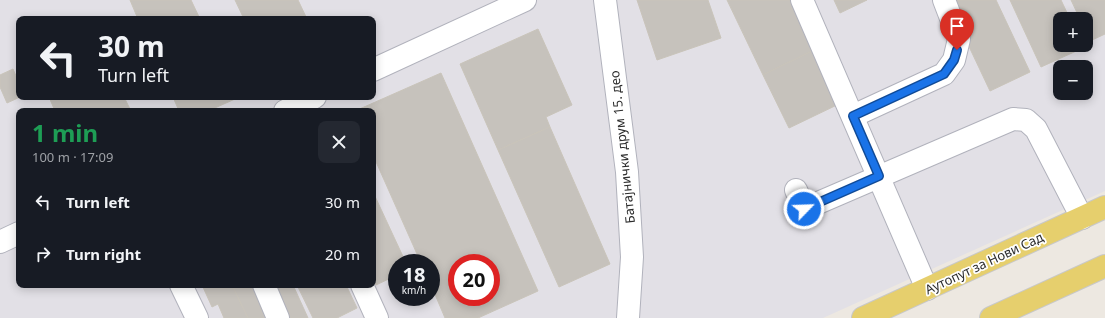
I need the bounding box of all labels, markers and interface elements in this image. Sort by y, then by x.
pin [940,9,974,50]
map controls [1053,12,1093,100]
button: + [1053,12,1093,52]
icon: arrive [946,15,968,37]
text: 30 m [98,27,165,65]
icon: left [32,32,84,84]
button: − [1053,60,1093,100]
text: Turn left [98,63,169,87]
street label: Батајнички друм 15. део [605,69,639,224]
text: 1 min [32,116,98,149]
button: close [318,121,360,163]
text: 100 m · 17:09 [32,148,113,166]
position arrow [783,188,825,230]
icon: left [32,191,54,213]
text: Turn left [66,192,130,212]
text: 30 m [325,192,360,212]
street label: Аутопут за Нови Сад [922,228,1046,298]
icon: right [32,243,54,265]
text: Turn right [66,244,141,264]
text: 20 m [325,244,360,264]
speed limit sign: 20 [448,254,500,306]
text: 18 [403,261,425,288]
text: km/h [402,283,426,297]

